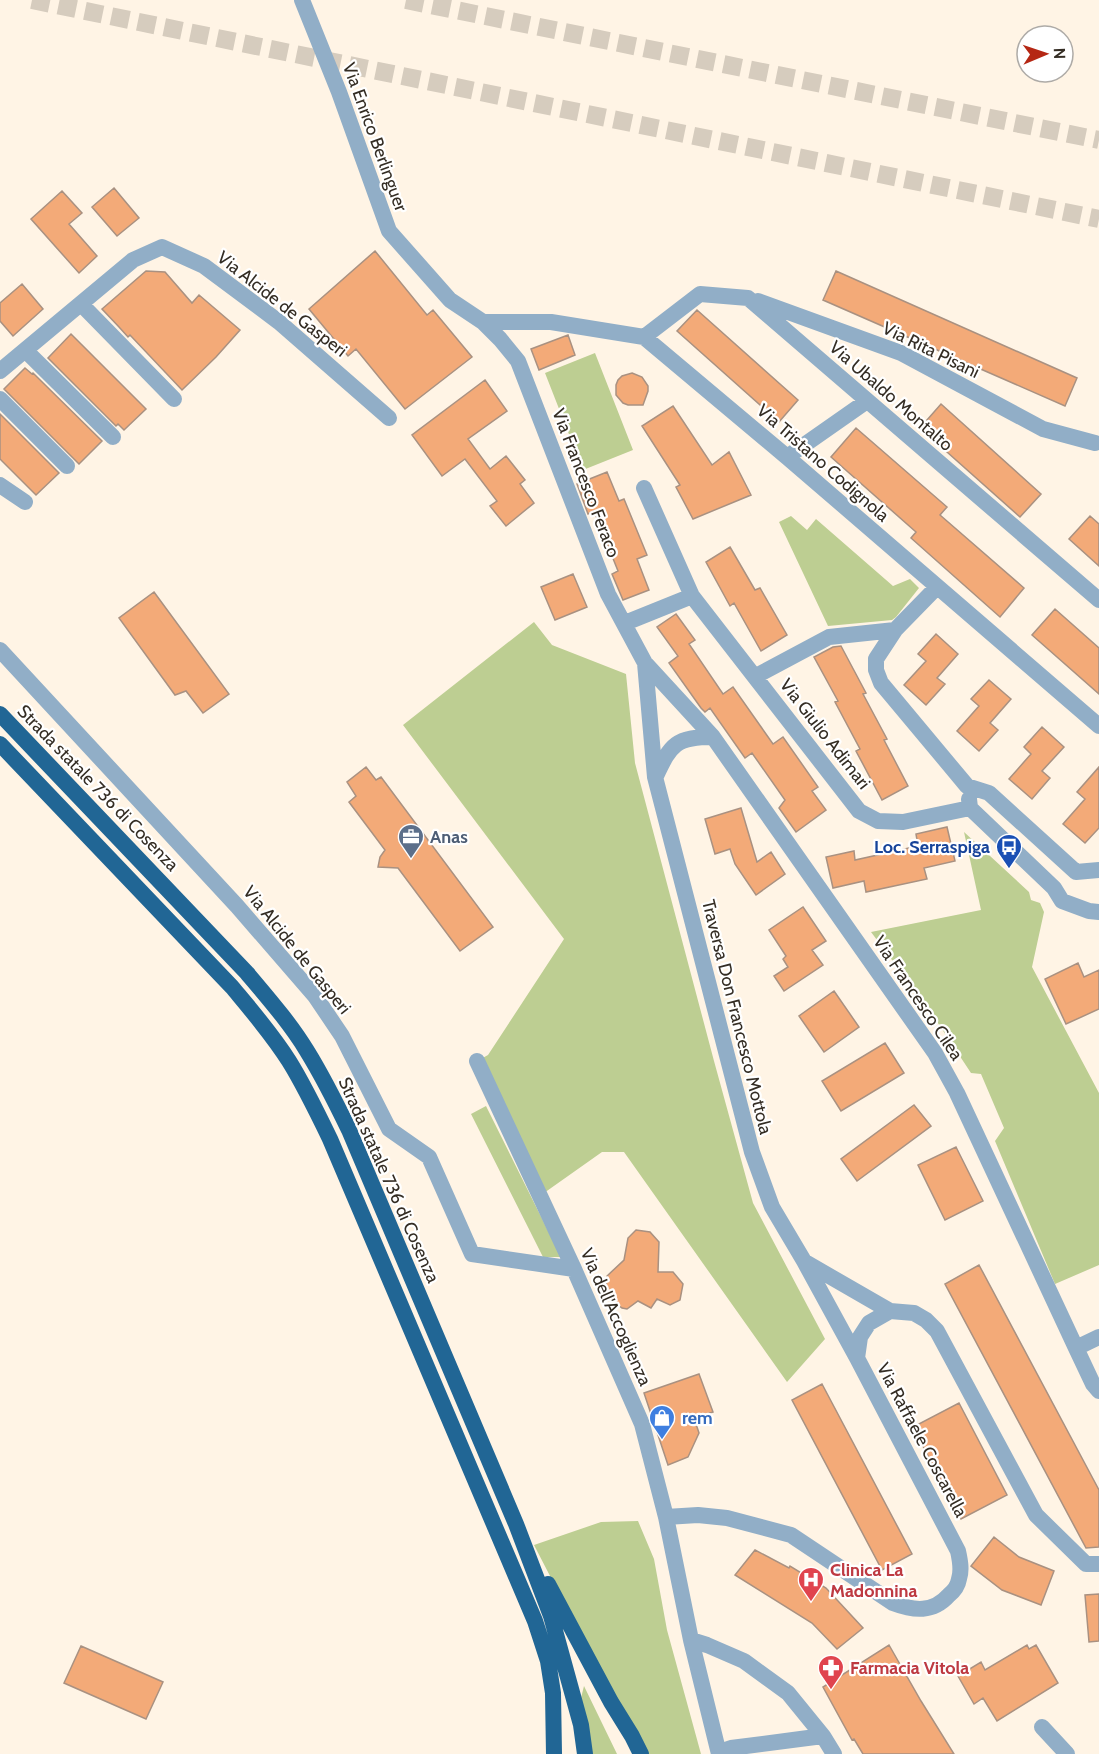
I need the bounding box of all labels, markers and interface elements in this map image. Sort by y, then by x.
north arrow [1015,24,1075,84]
text: N [1050,48,1069,59]
street label: Via Enrico Berlinguer [338,60,412,215]
street label: Via Alcide de Gasperi [213,246,351,362]
street label: Via Rita Pisani [879,317,983,383]
street label: Via Ubaldo Montalto [825,336,957,456]
street label: Via Tristano Codignola [752,399,894,527]
street label: Via Francesco Feraco [547,405,625,561]
street label: Via Giulio Adimari [775,674,875,794]
street label: Strada statale 736 di Cosenza [13,700,184,876]
office icon: Anas [396,822,426,860]
place label: Anas [430,826,468,848]
bus stop icon: Loc. Serraspiga [994,832,1024,870]
place label: Loc. Serraspiga [874,836,990,858]
street label: Via Alcide de Gasperi [238,881,356,1019]
street label: Traversa Don Francesco Mottola [697,897,777,1137]
street label: Via Francesco Cilea [868,932,968,1065]
street label: Strada statale 736 di Cosenza [334,1074,445,1287]
street label: Via dell'Accoglienza [576,1245,656,1390]
street label: Via Raffaele Coscarella [872,1359,972,1521]
shop icon: rem [647,1403,677,1441]
place label: rem [682,1407,713,1429]
place label: Clinica La Madonnina [830,1559,918,1602]
hospital icon: Clinica La Madonnina [796,1565,826,1603]
pharmacy icon: Farmacia Vitola [816,1653,846,1691]
place label: Farmacia Vitola [850,1657,969,1679]

